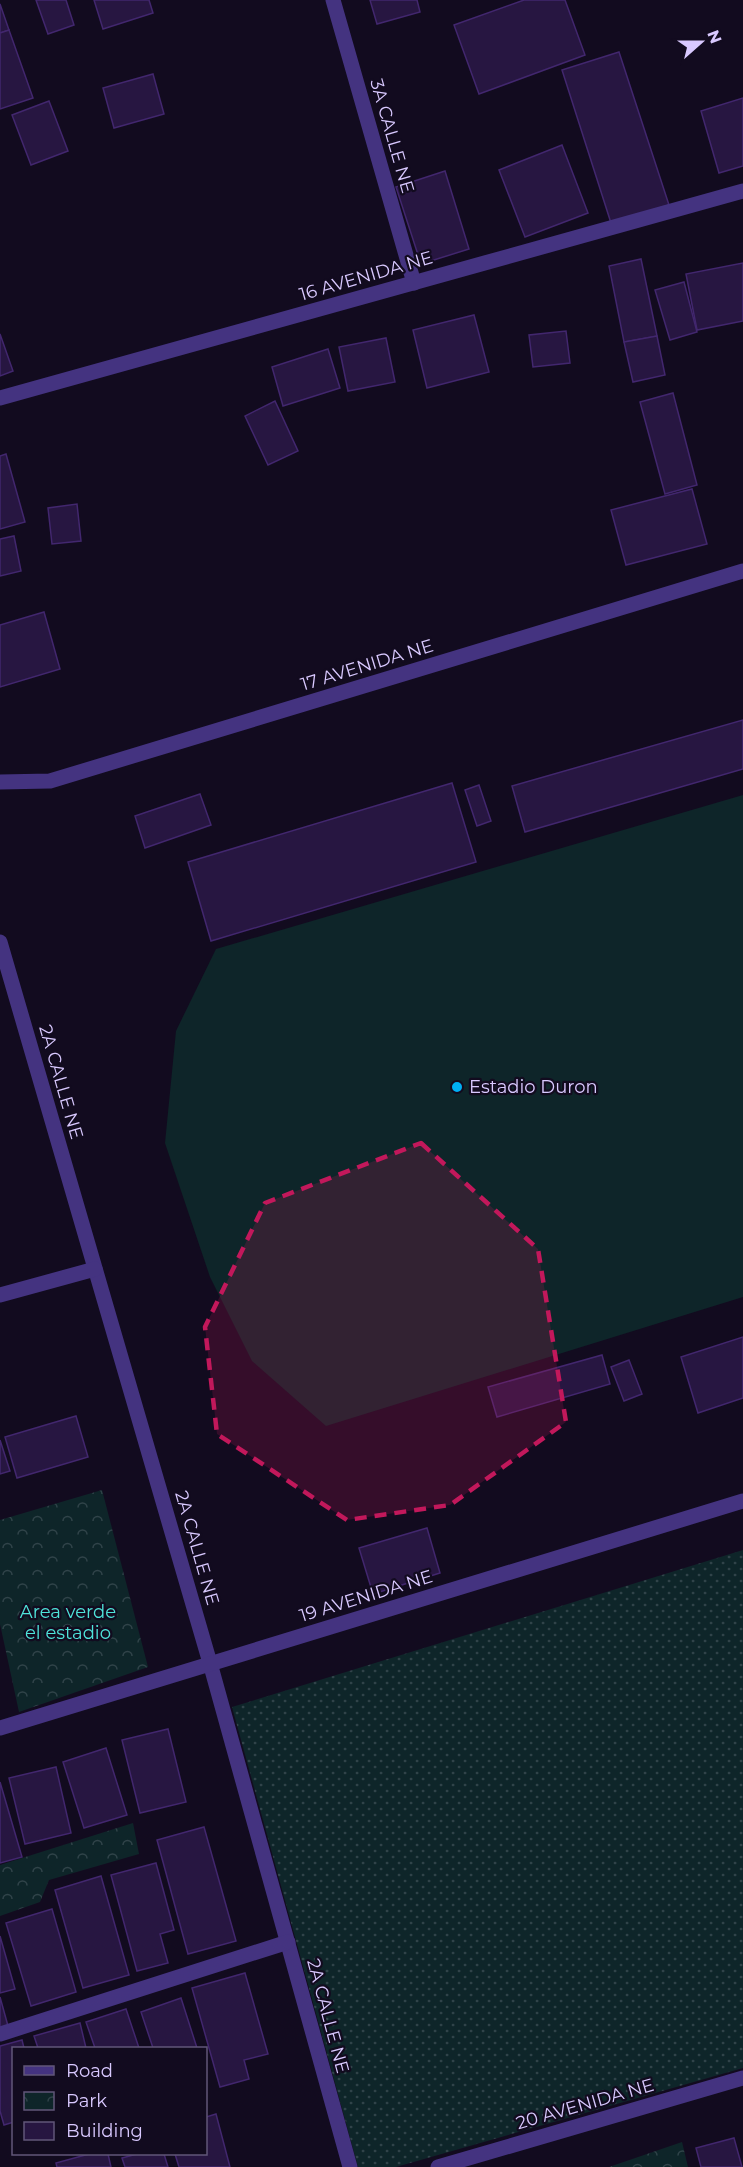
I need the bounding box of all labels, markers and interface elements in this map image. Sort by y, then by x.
north arrow [671,12,731,72]
text: N [703,27,726,46]
street label: 3A CALLE NE [365,76,419,196]
street label: 16 AVENIDA NE [297,246,435,306]
street label: 17 AVENIDA NE [298,634,436,696]
street label: 2A CALLE NE [34,1022,88,1142]
place label: Estadio Duron [469,1076,598,1098]
marker: Estadio Duron [450,1080,464,1094]
street label: 2A CALLE NE [170,1488,224,1608]
street label: 19 AVENIDA NE [297,1565,435,1627]
park label: Area verde el estadio [20,1601,116,1644]
street label: 2A CALLE NE [302,1956,354,2076]
legend [12,2047,207,2155]
text: Road [66,2060,113,2082]
street label: 20 AVENIDA NE [513,2074,657,2134]
text: Park [66,2090,107,2112]
text: Building [66,2120,143,2142]

